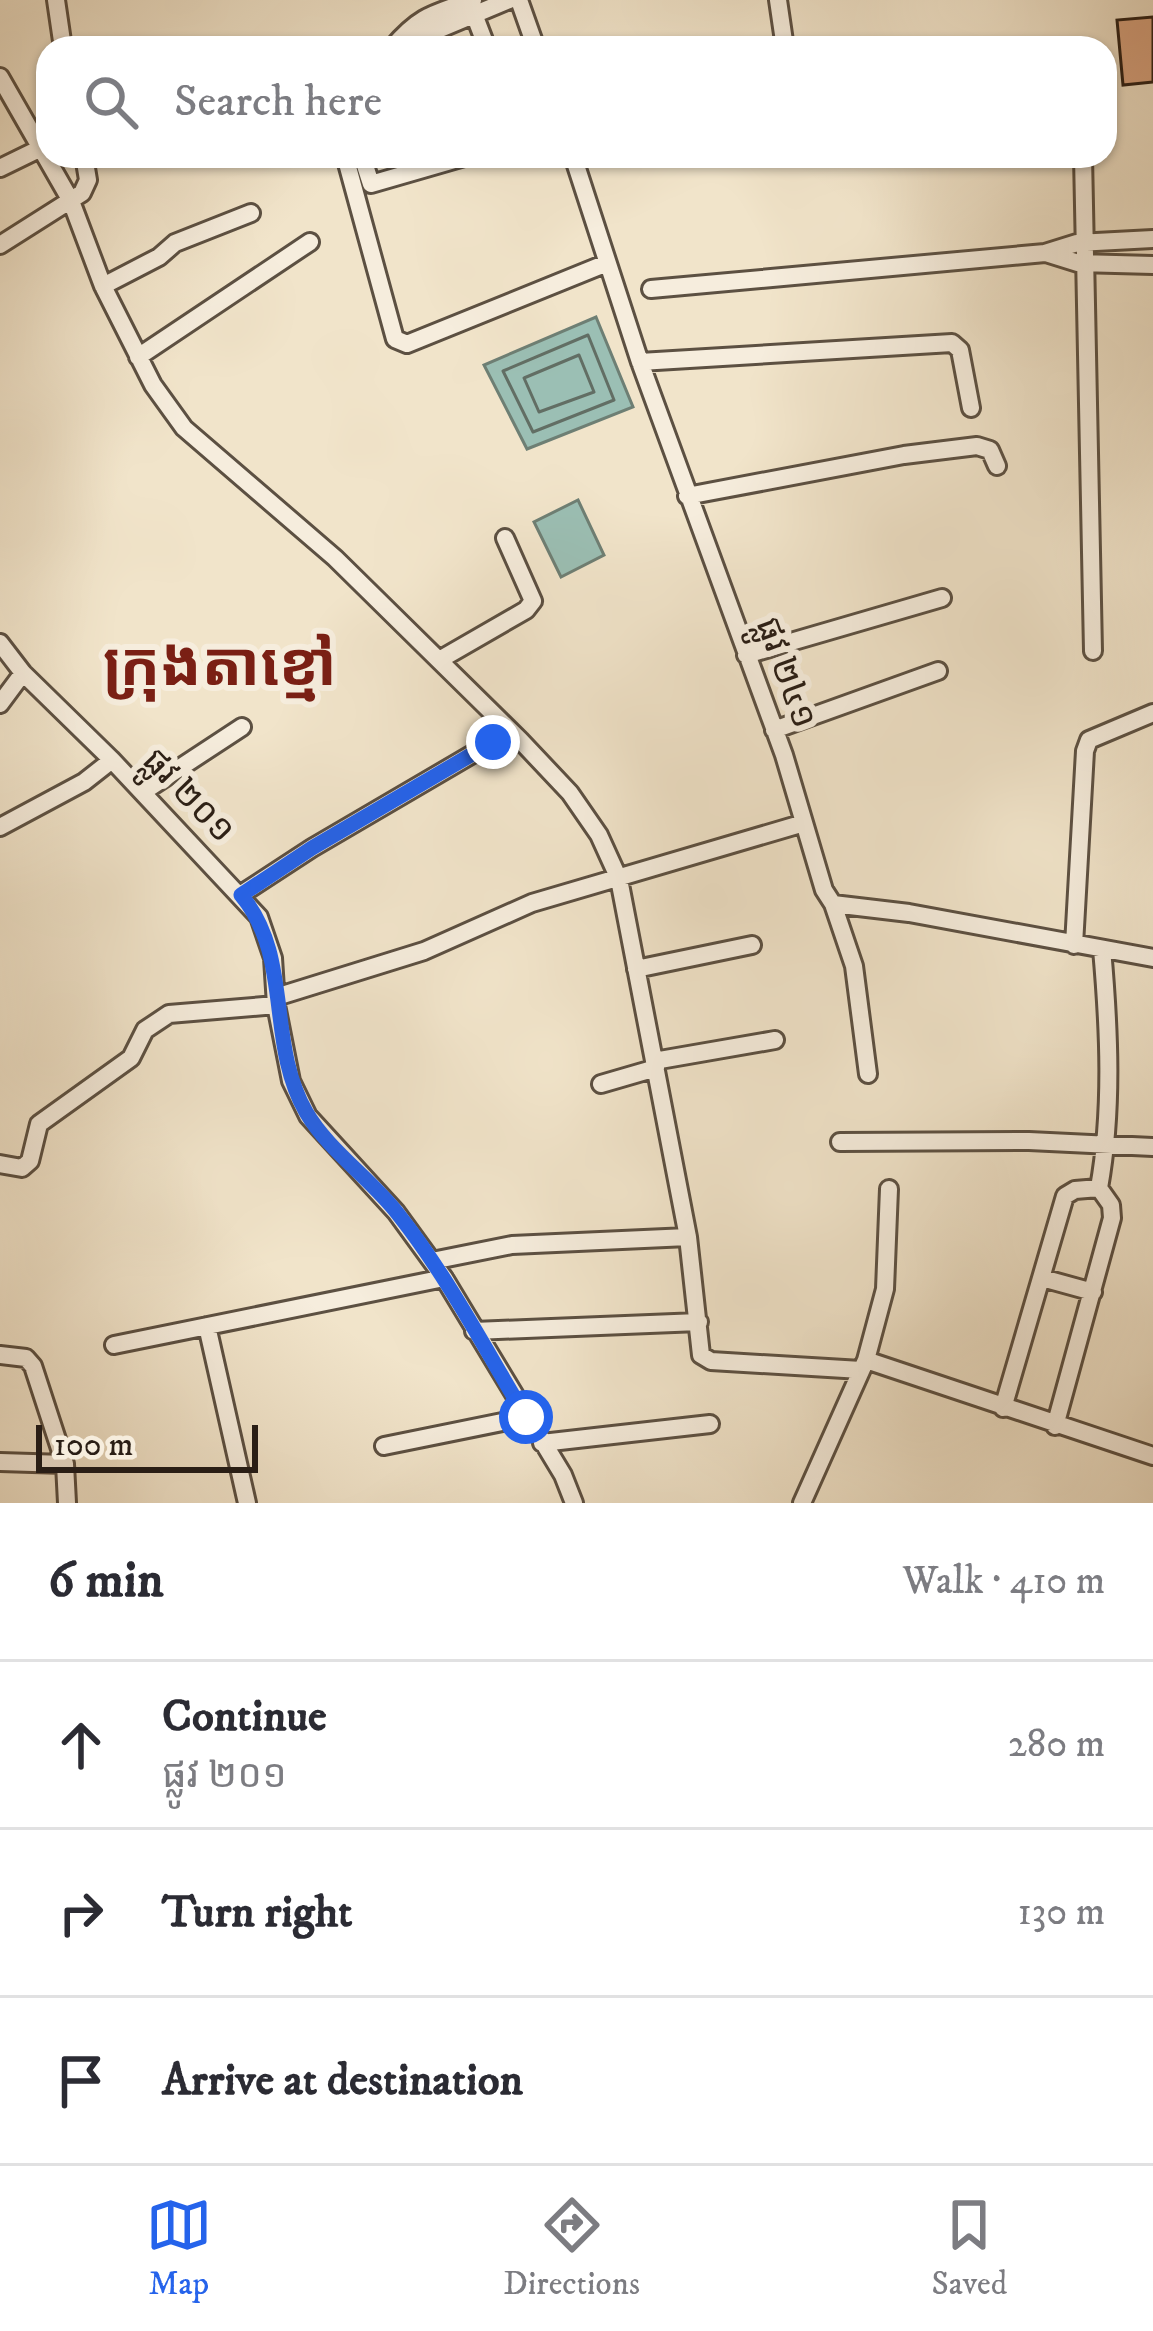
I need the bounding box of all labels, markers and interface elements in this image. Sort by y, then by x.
search box [36,36,1117,168]
icon: search [78,69,144,135]
text: Search here [174,74,382,130]
street label: ផ្លូវ ២៤១ [738,611,826,737]
district label: ក្រុងតាខ្មៅ [103,630,337,705]
route end [466,715,520,769]
street label: ផ្លូវ ២០១ [127,739,244,858]
route start [499,1390,553,1444]
scale bar [36,1419,258,1472]
text: 100 m [54,1425,133,1466]
text: 6 min [48,1549,164,1613]
text: Walk · 410 m [903,1557,1105,1606]
text: Continue [162,1689,327,1745]
icon: ahead [48,1712,114,1778]
text: 280 m [1008,1720,1105,1769]
text: ផ្លូវ ២០១ [162,1751,287,1800]
icon: right [48,1880,114,1946]
text: Turn right [162,1885,352,1941]
text: 130 m [1017,1888,1105,1937]
icon: arrive [48,2048,114,2114]
text: Arrive at destination [162,2053,523,2109]
tab: Map [146,2192,212,2305]
tab: Directions [503,2192,640,2305]
tab: Saved [931,2192,1007,2305]

